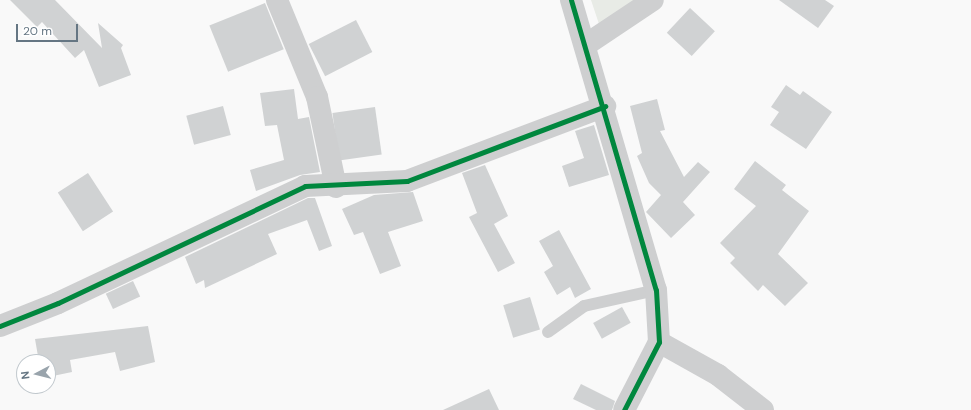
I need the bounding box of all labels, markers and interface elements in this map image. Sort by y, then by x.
scale bar [18,16,80,42]
text: 20 m [23,23,52,39]
north arrow [16,354,56,394]
text: N [18,371,33,380]

